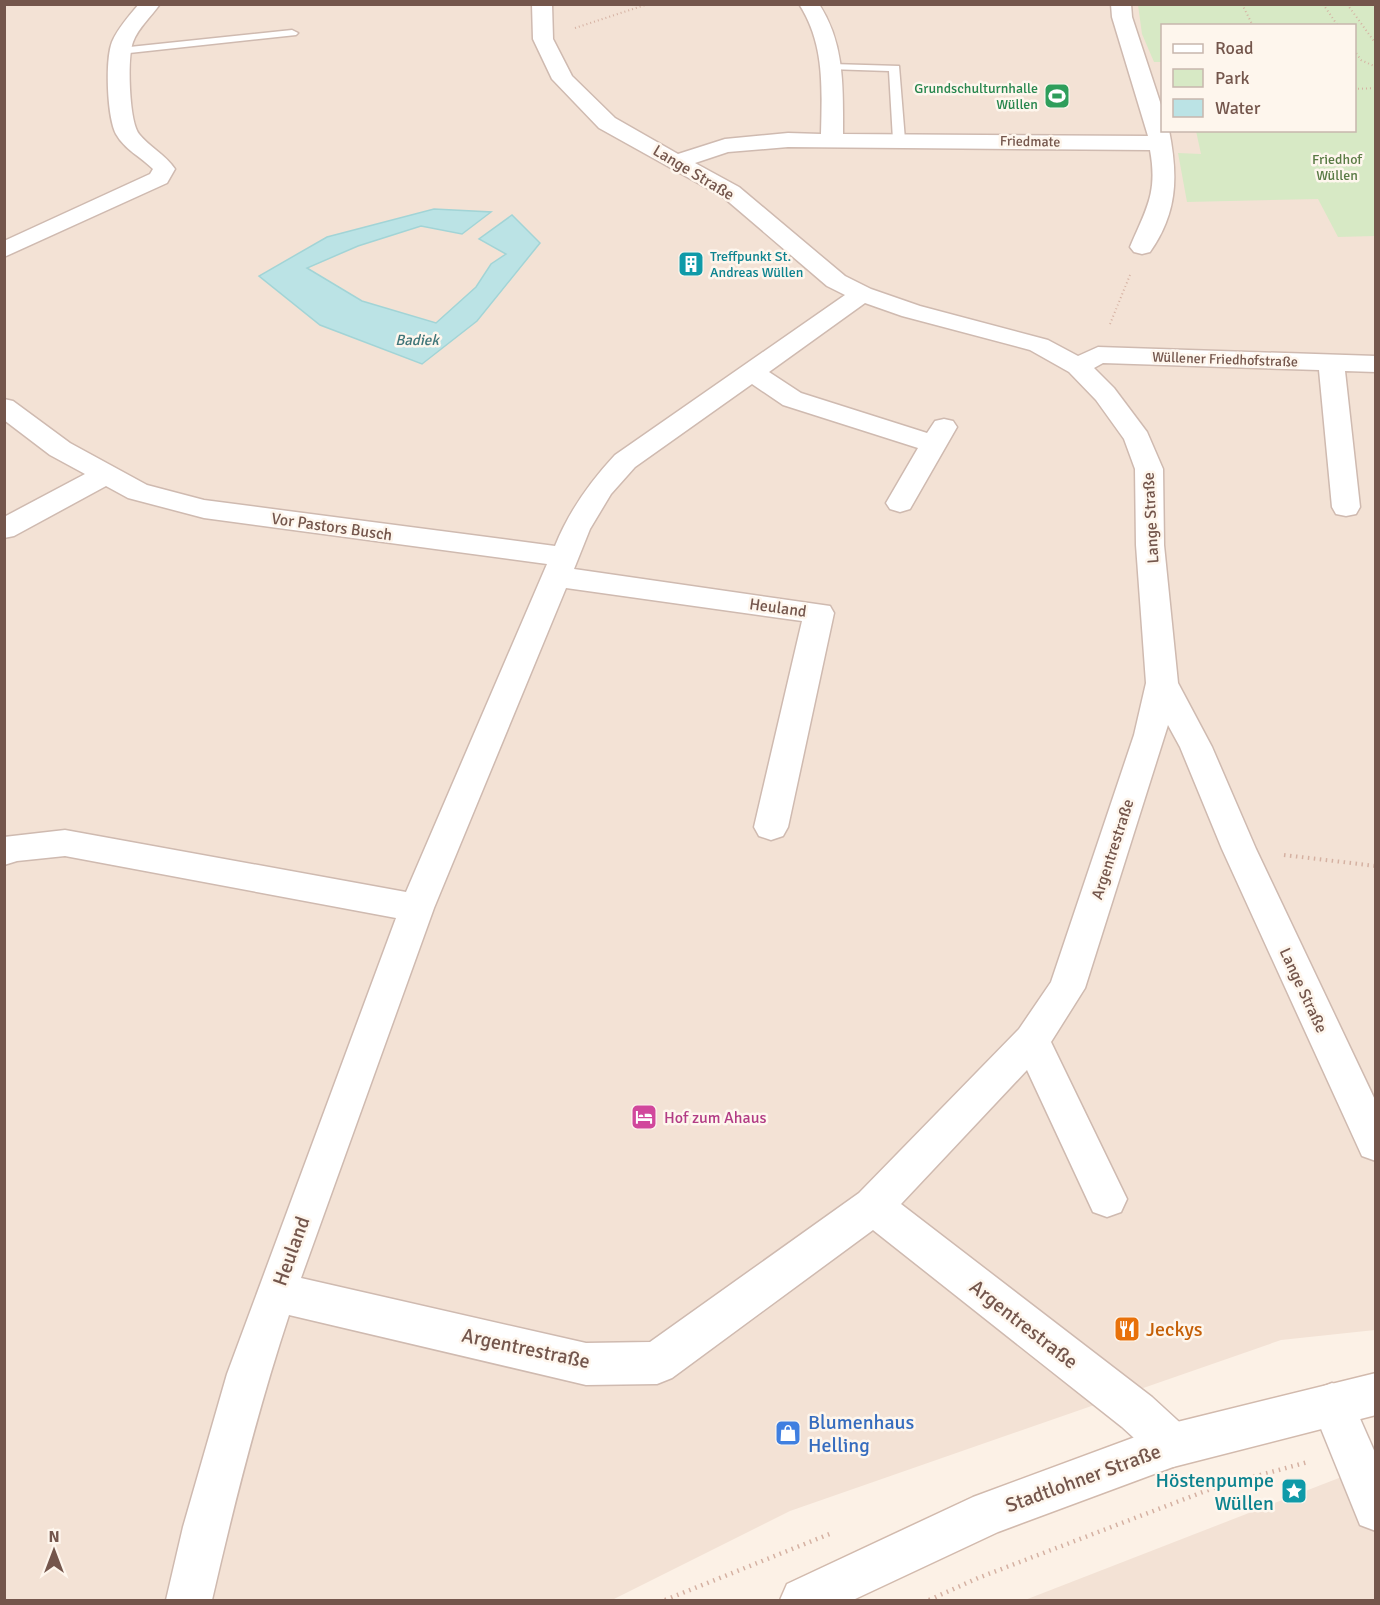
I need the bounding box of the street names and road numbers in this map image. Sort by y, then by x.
street label: Friedmate [1000,132,1060,151]
street label: Lange Straße [649,141,738,205]
street label: Wüllener Friedhofstraße [1152,348,1298,371]
street label: Lange Straße [1139,472,1163,564]
street label: Vor Pastors Busch [270,509,394,545]
street label: Heuland [748,594,808,622]
street label: Argentrestraße [1087,797,1139,902]
street label: Lange Straße [1275,945,1331,1036]
street label: Heuland [267,1213,316,1289]
street label: Argentrestraße [965,1274,1083,1374]
street label: Argentrestraße [459,1323,592,1374]
street label: Stadtlohner Straße [1002,1439,1164,1518]

